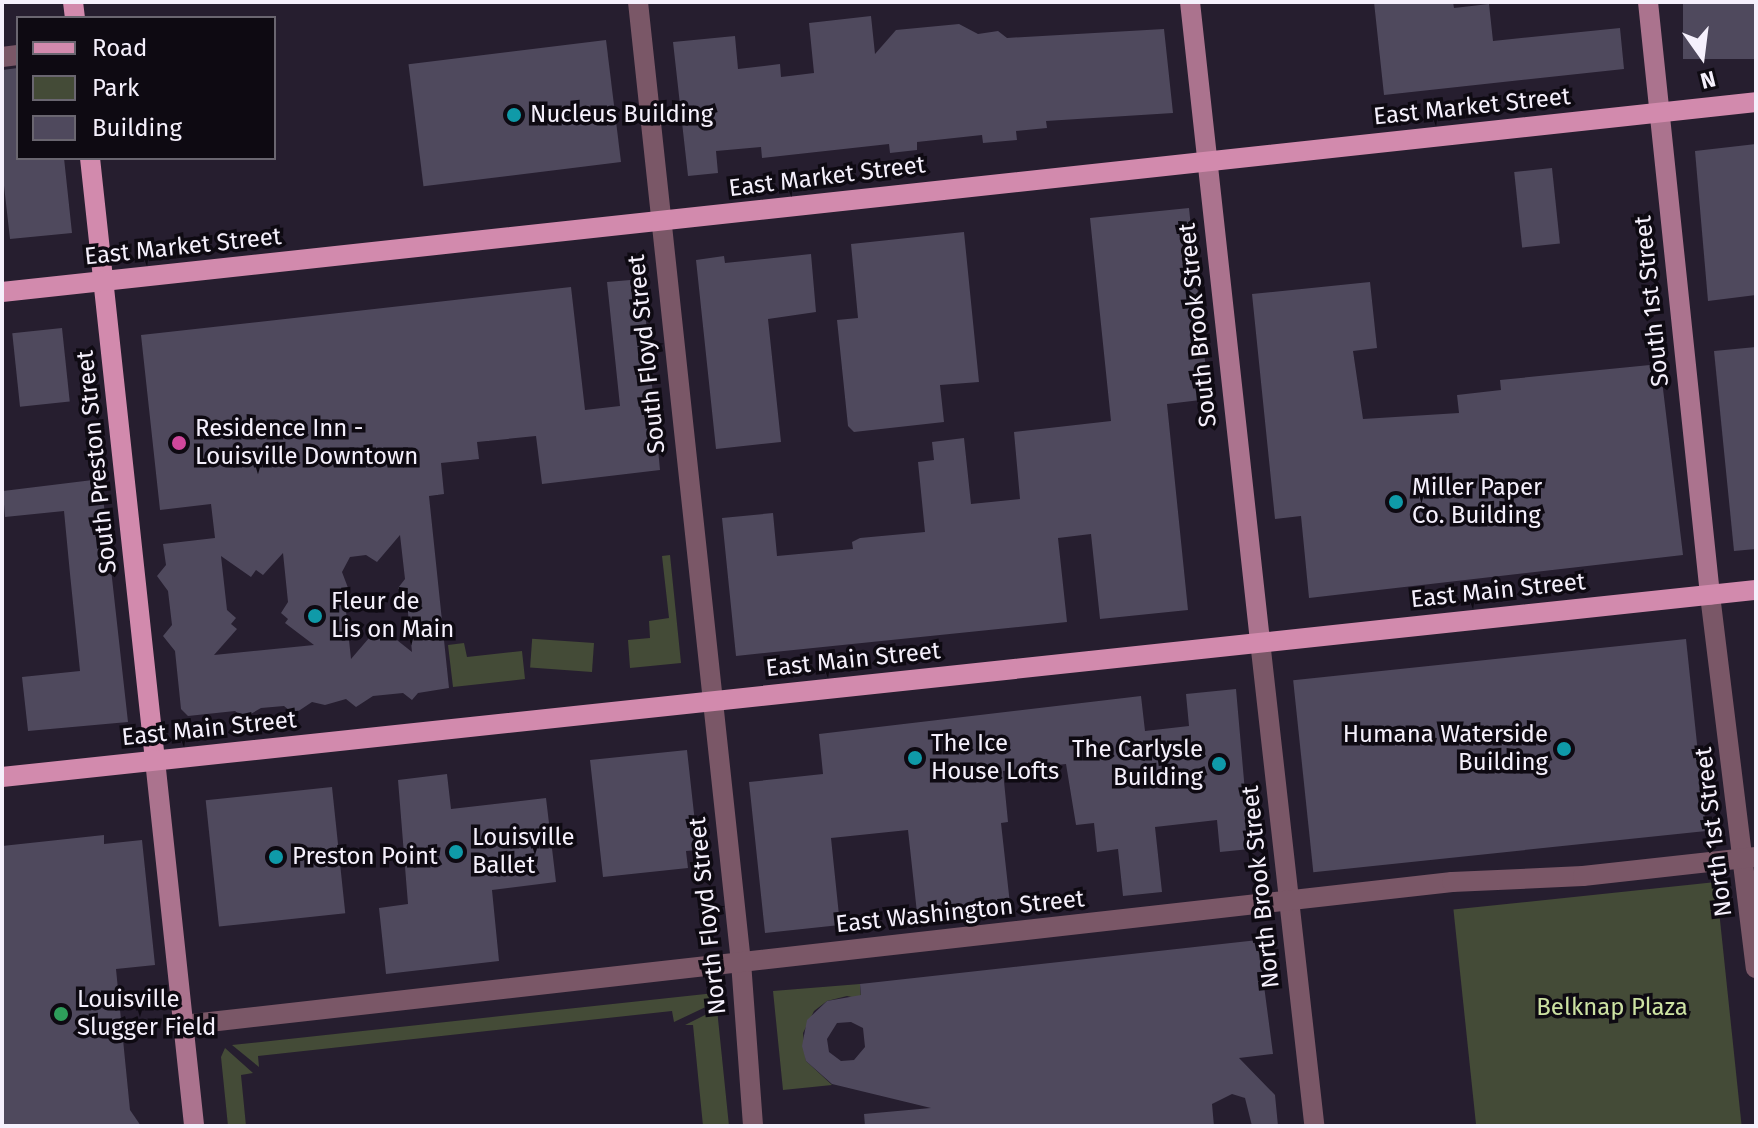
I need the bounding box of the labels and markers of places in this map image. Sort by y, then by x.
place label: Nucleus Building [530,101,713,129]
marker: Nucleus Building [505,106,523,124]
place label: Residence Inn - Louisville Downtown [195,415,418,471]
marker: Residence Inn - Louisville Downtown [170,434,188,452]
place label: Miller Paper Co. Building [1412,474,1542,530]
marker: Miller Paper Co. Building [1387,493,1405,511]
place label: Fleur de Lis on Main [331,588,454,644]
marker: Fleur de Lis on Main [306,607,324,625]
place label: Humana Waterside Building [1343,721,1548,777]
place label: The Ice House Lofts [931,730,1059,786]
place label: The Carlysle Building [1072,736,1203,792]
marker: Humana Waterside Building [1555,740,1573,758]
marker: The Ice House Lofts [906,749,924,767]
marker: The Carlysle Building [1210,755,1228,773]
place label: Louisville Ballet [472,824,575,880]
place label: Preston Point [292,843,438,871]
marker: Louisville Ballet [447,843,465,861]
marker: Preston Point [267,848,285,866]
place label: Louisville Slugger Field [77,986,216,1042]
marker: Louisville Slugger Field [52,1005,70,1023]

